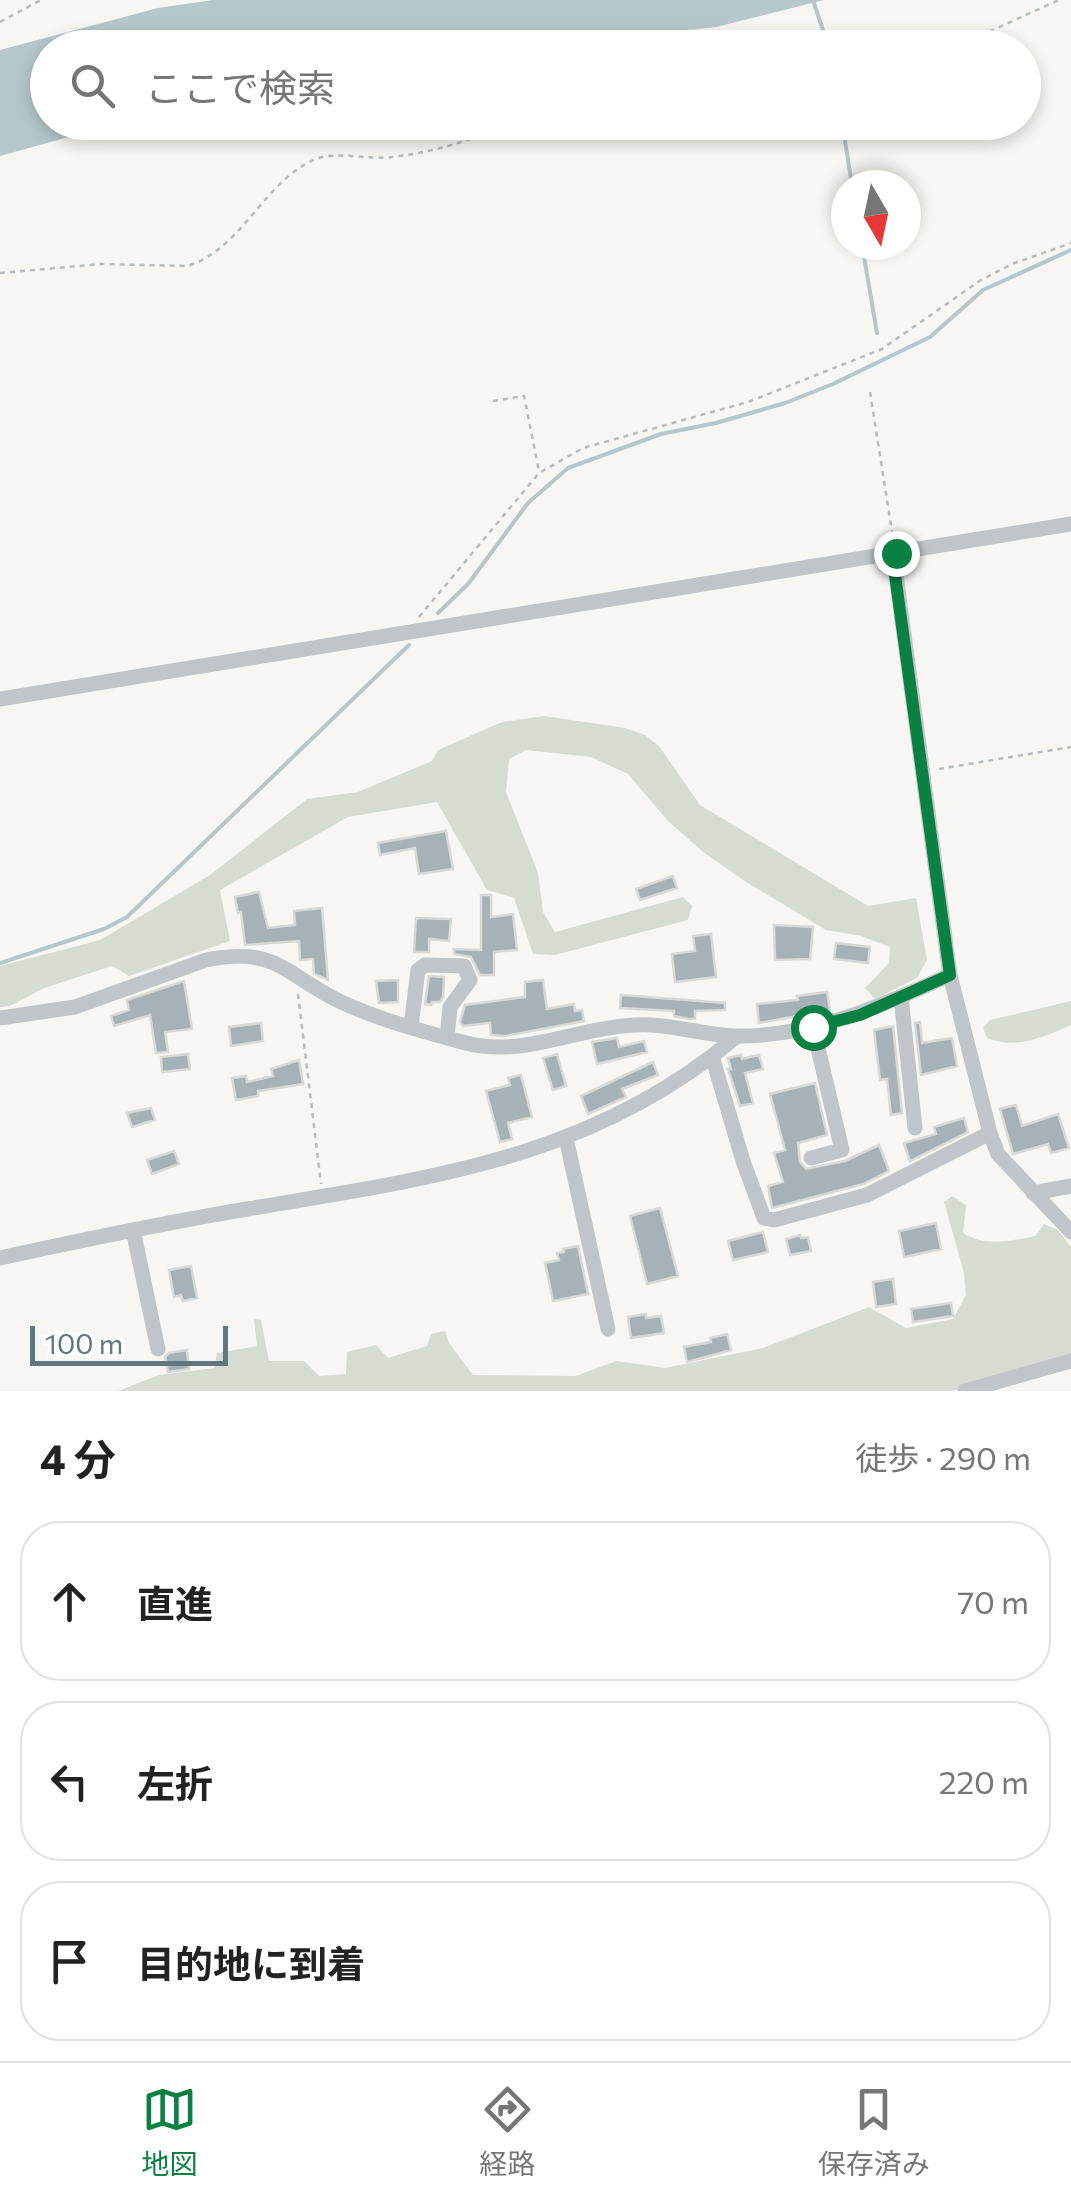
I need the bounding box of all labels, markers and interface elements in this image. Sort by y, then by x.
search box [30,30,1041,140]
icon: search [65,58,120,113]
text: ここで検索 [145,63,335,110]
north arrow [831,170,921,260]
route end [874,531,920,577]
route start [791,1005,837,1051]
scale bar [30,1321,228,1366]
text: 100 m [45,1326,123,1360]
text: 4 分 [40,1432,116,1484]
text: 徒歩 · 290 m [855,1437,1031,1477]
icon: ahead [42,1574,97,1629]
text: 直進 [137,1579,213,1626]
text: 70 m [957,1581,1029,1621]
icon: left [42,1754,97,1809]
text: 左折 [137,1759,213,1806]
text: 220 m [939,1761,1029,1801]
icon: arrive [42,1934,97,1989]
text: 目的地に到着 [137,1939,365,1986]
tab: 地図 [141,2082,197,2182]
tab: 経路 [479,2082,536,2182]
tab: 保存済み [818,2082,930,2182]

